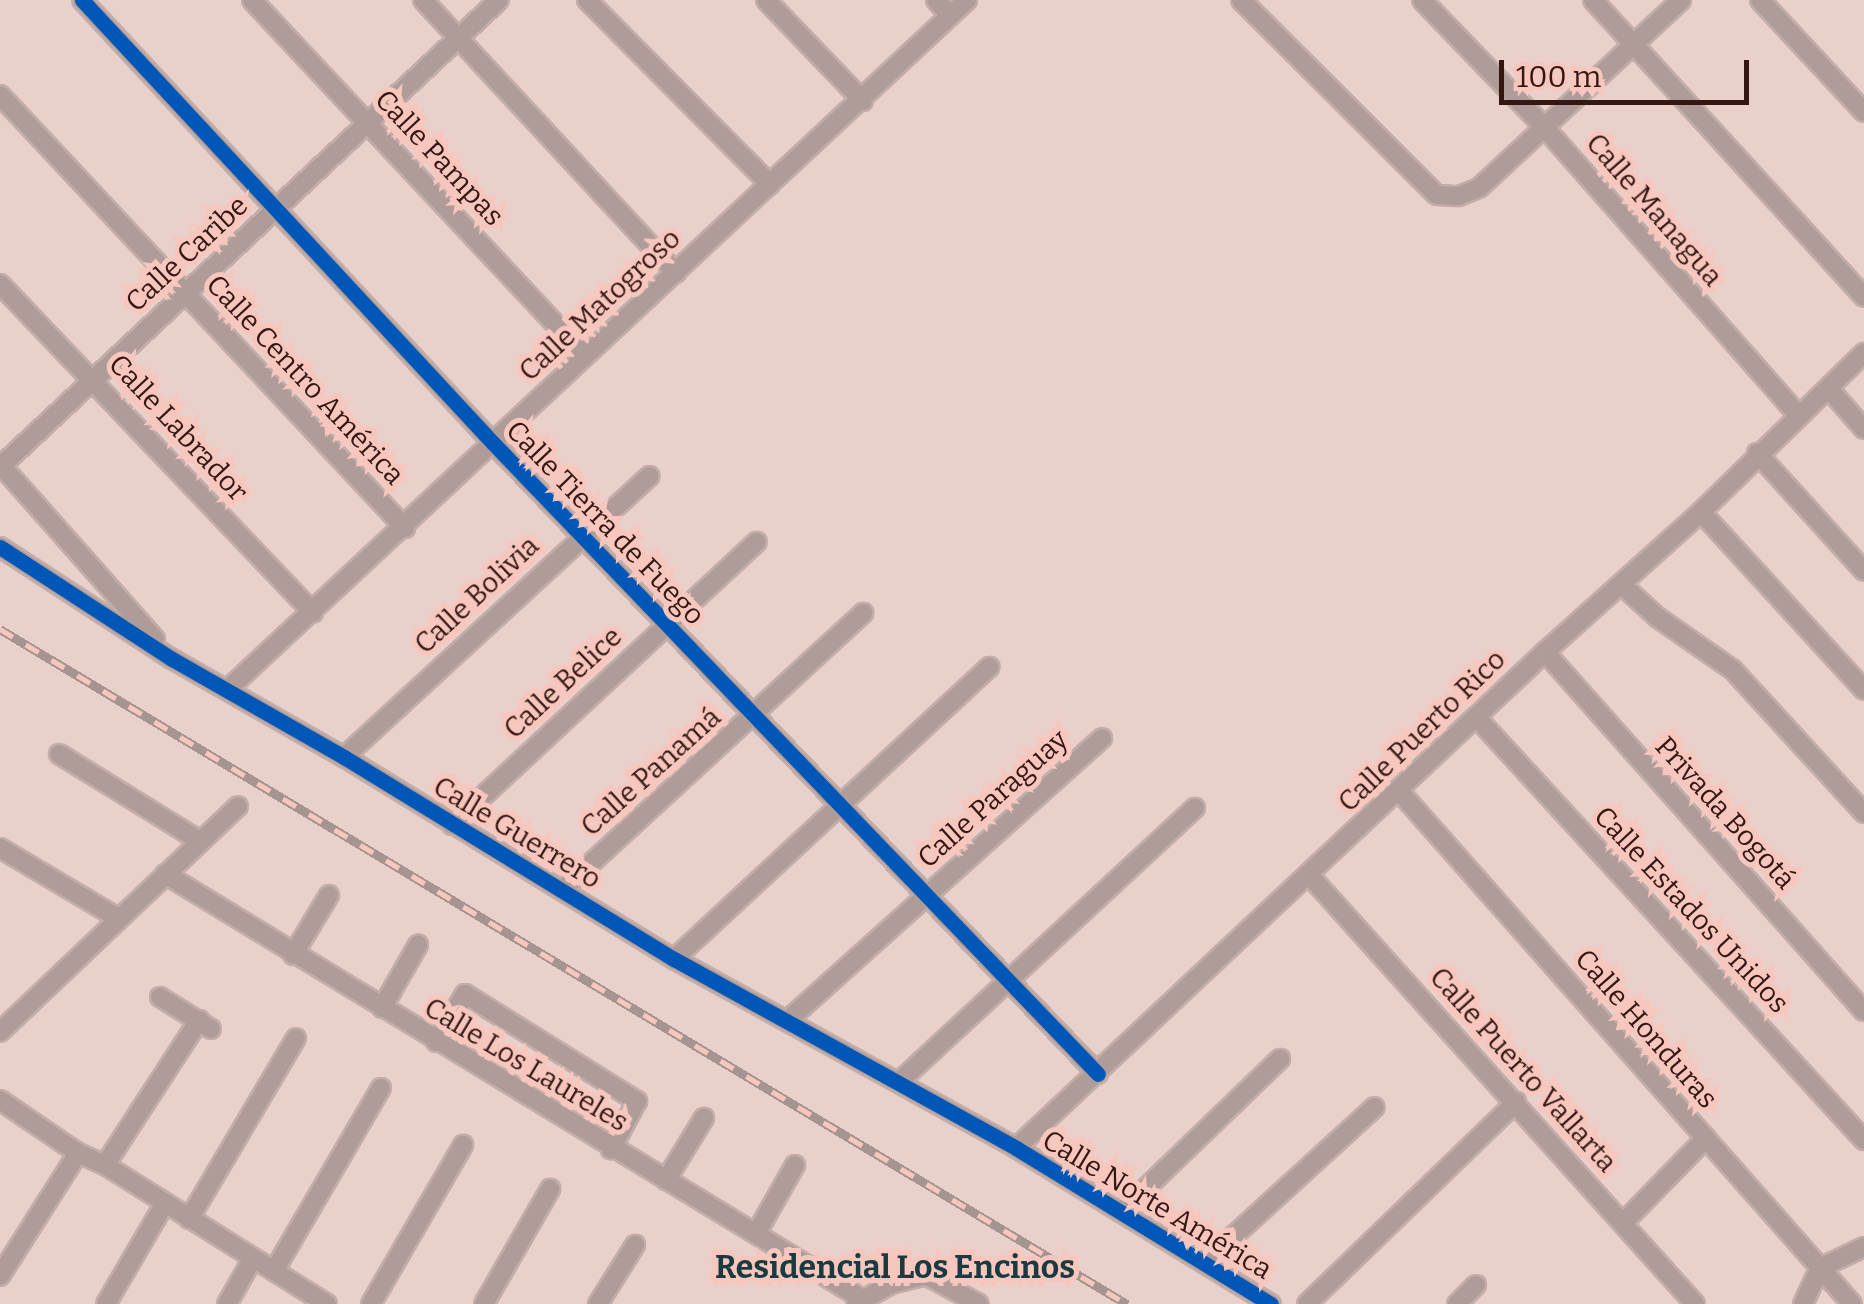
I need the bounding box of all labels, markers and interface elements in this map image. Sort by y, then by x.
scale bar [1504,40,1754,102]
text: 100 m [1516,59,1601,95]
street label: Calle Pampas [368,83,510,233]
street label: Calle Managua [1579,127,1729,293]
street label: Calle Caribe [119,189,255,319]
street label: Calle Matogroso [512,222,688,388]
street label: Calle Centro América [199,268,411,492]
street label: Calle Labrador [101,348,255,508]
street label: Calle Tierra de Fuego [499,414,711,632]
street label: Calle Bolivia [408,529,546,661]
street label: Calle Belice [497,620,629,746]
street label: Calle Puerto Rico [1332,643,1512,819]
street label: Calle Panamá [574,701,728,843]
street label: Calle Paraguay [911,723,1075,875]
street label: Privada Bogotá [1648,730,1802,896]
street label: Calle Guerrero [427,770,607,896]
street label: Calle Estados Unidos [1587,800,1795,1020]
street label: Calle Honduras [1568,943,1724,1115]
street label: Calle Puerto Vallarta [1422,961,1624,1179]
street label: Calle Los Laureles [418,991,634,1139]
street label: Calle Norte América [1036,1123,1278,1287]
district label: Residencial Los Encinos [715,1248,1075,1286]

